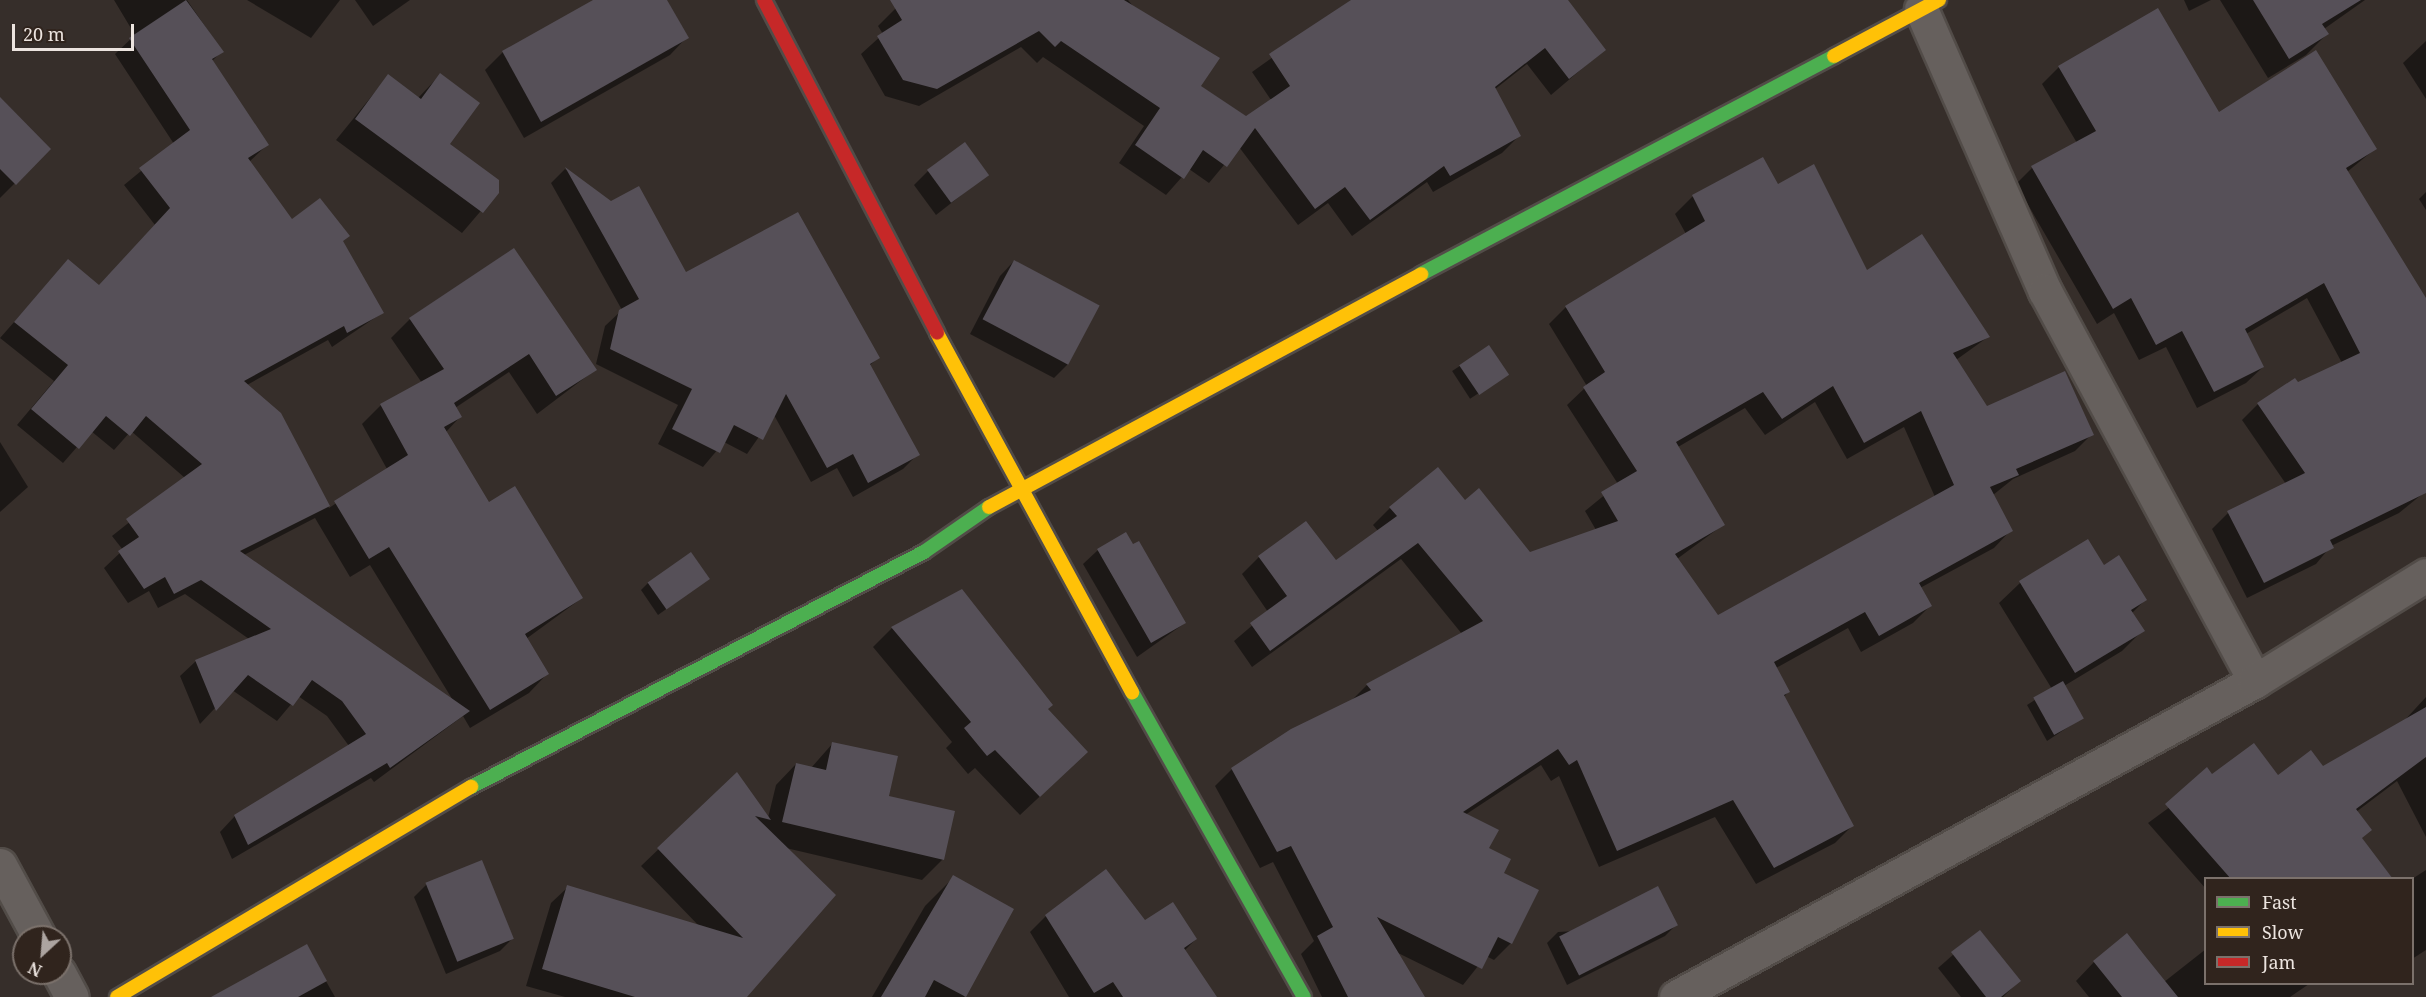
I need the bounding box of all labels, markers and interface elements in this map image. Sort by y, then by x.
scale bar [15,12,136,50]
text: 20 m [23,22,65,46]
legend [2204,877,2414,985]
text: Fast [2262,890,2297,914]
text: Slow [2262,920,2303,944]
north arrow [12,925,72,985]
text: Jam [2262,950,2296,974]
text: N [25,957,45,982]

